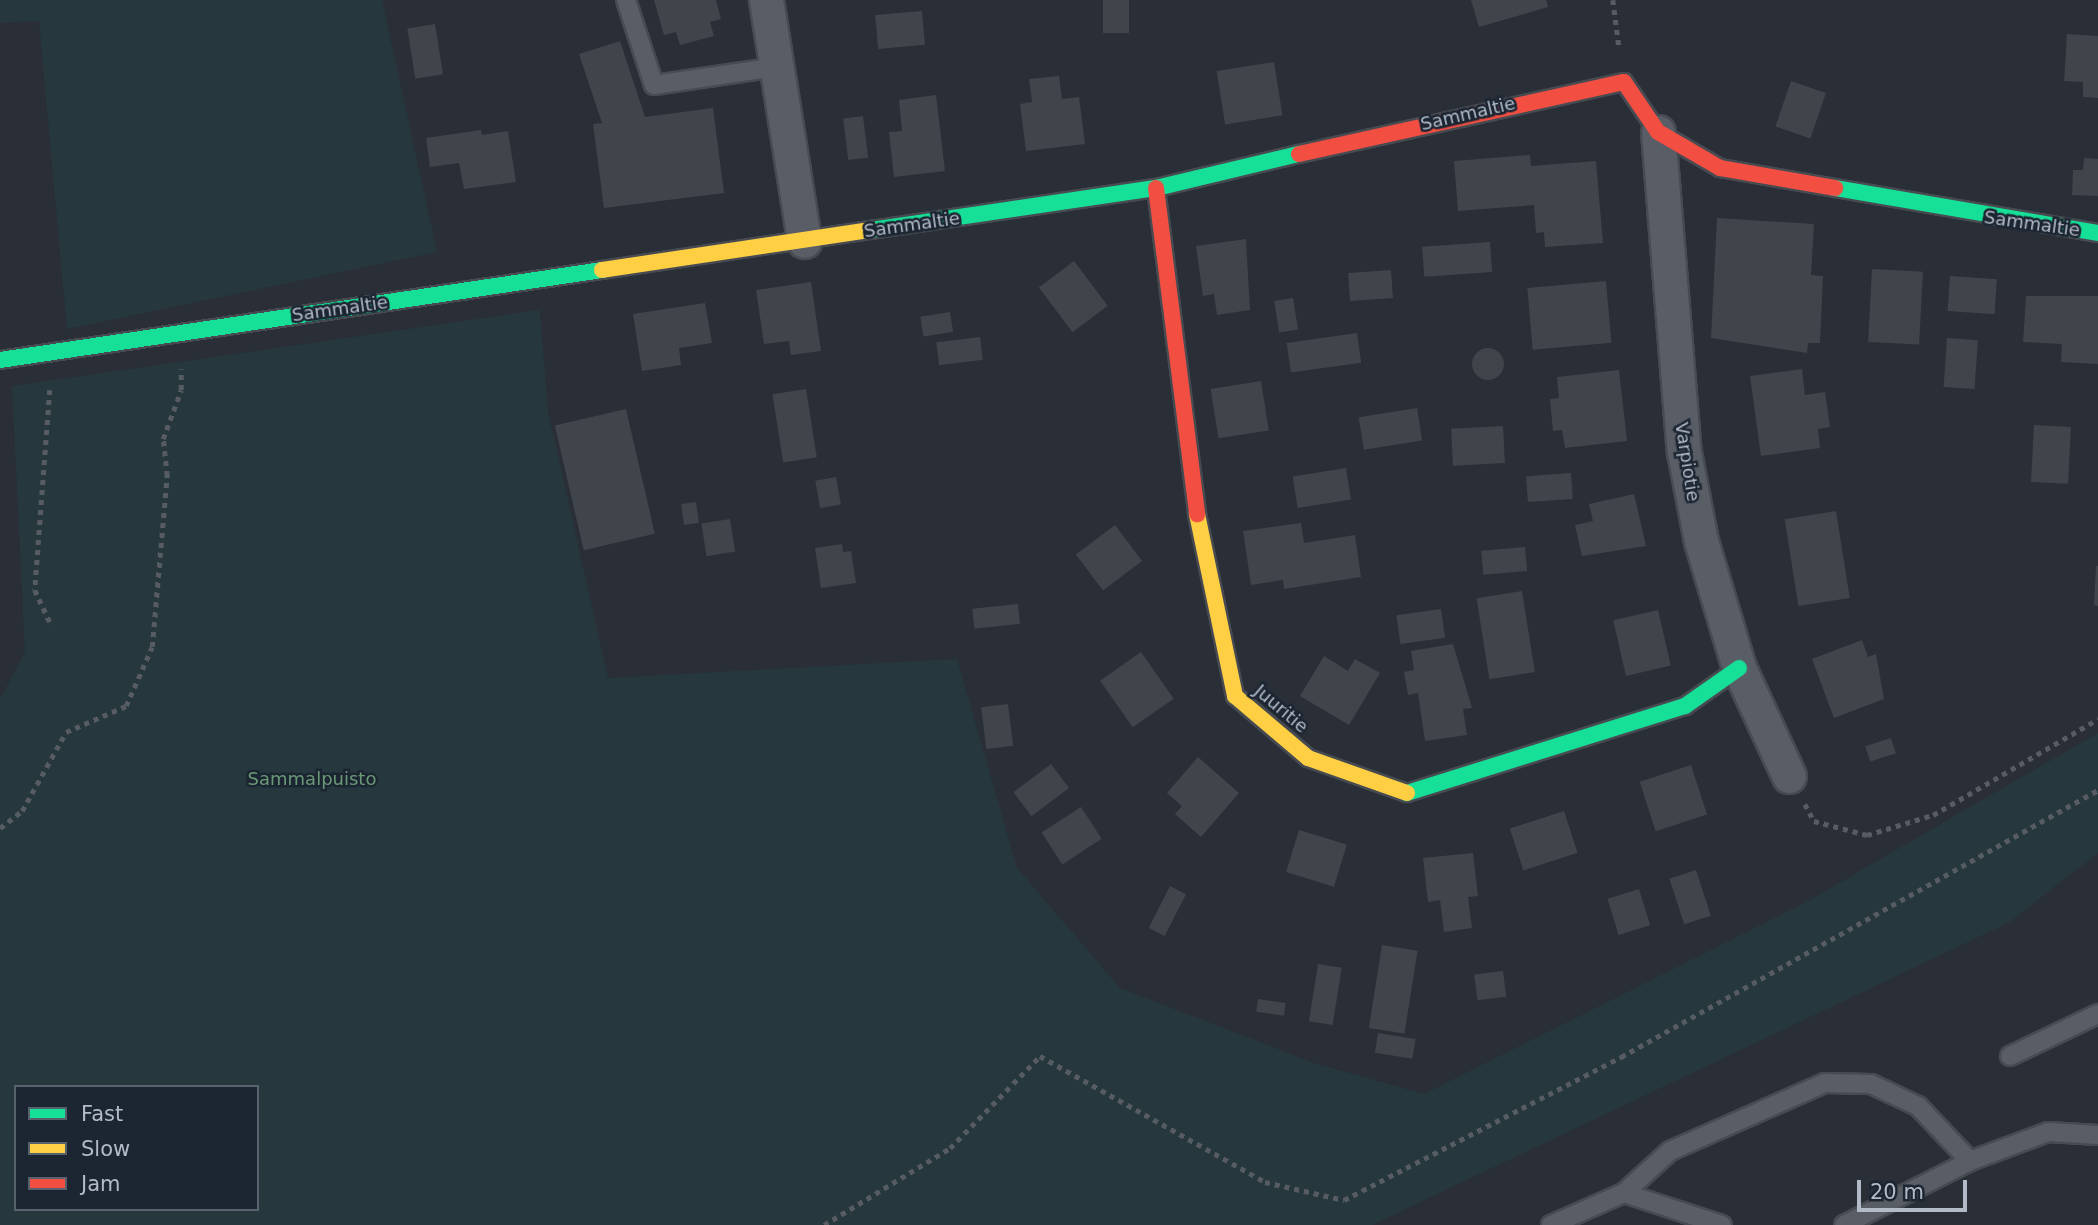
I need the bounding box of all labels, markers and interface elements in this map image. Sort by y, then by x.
street label: Sammaltie [1418,93,1518,135]
street label: Sammaltie [1983,207,2081,241]
street label: Sammaltie [863,208,961,242]
street label: Sammaltie [291,292,389,326]
street label: Varpiotie [1670,421,1704,503]
street label: Juuritie [1250,680,1312,738]
park label: Sammalpuisto [248,768,376,790]
legend [14,1085,259,1211]
text: Fast [81,1102,123,1126]
text: Slow [81,1137,130,1161]
scale bar [1860,1166,1970,1210]
text: Jam [81,1172,121,1196]
text: 20 m [1870,1180,1924,1204]

